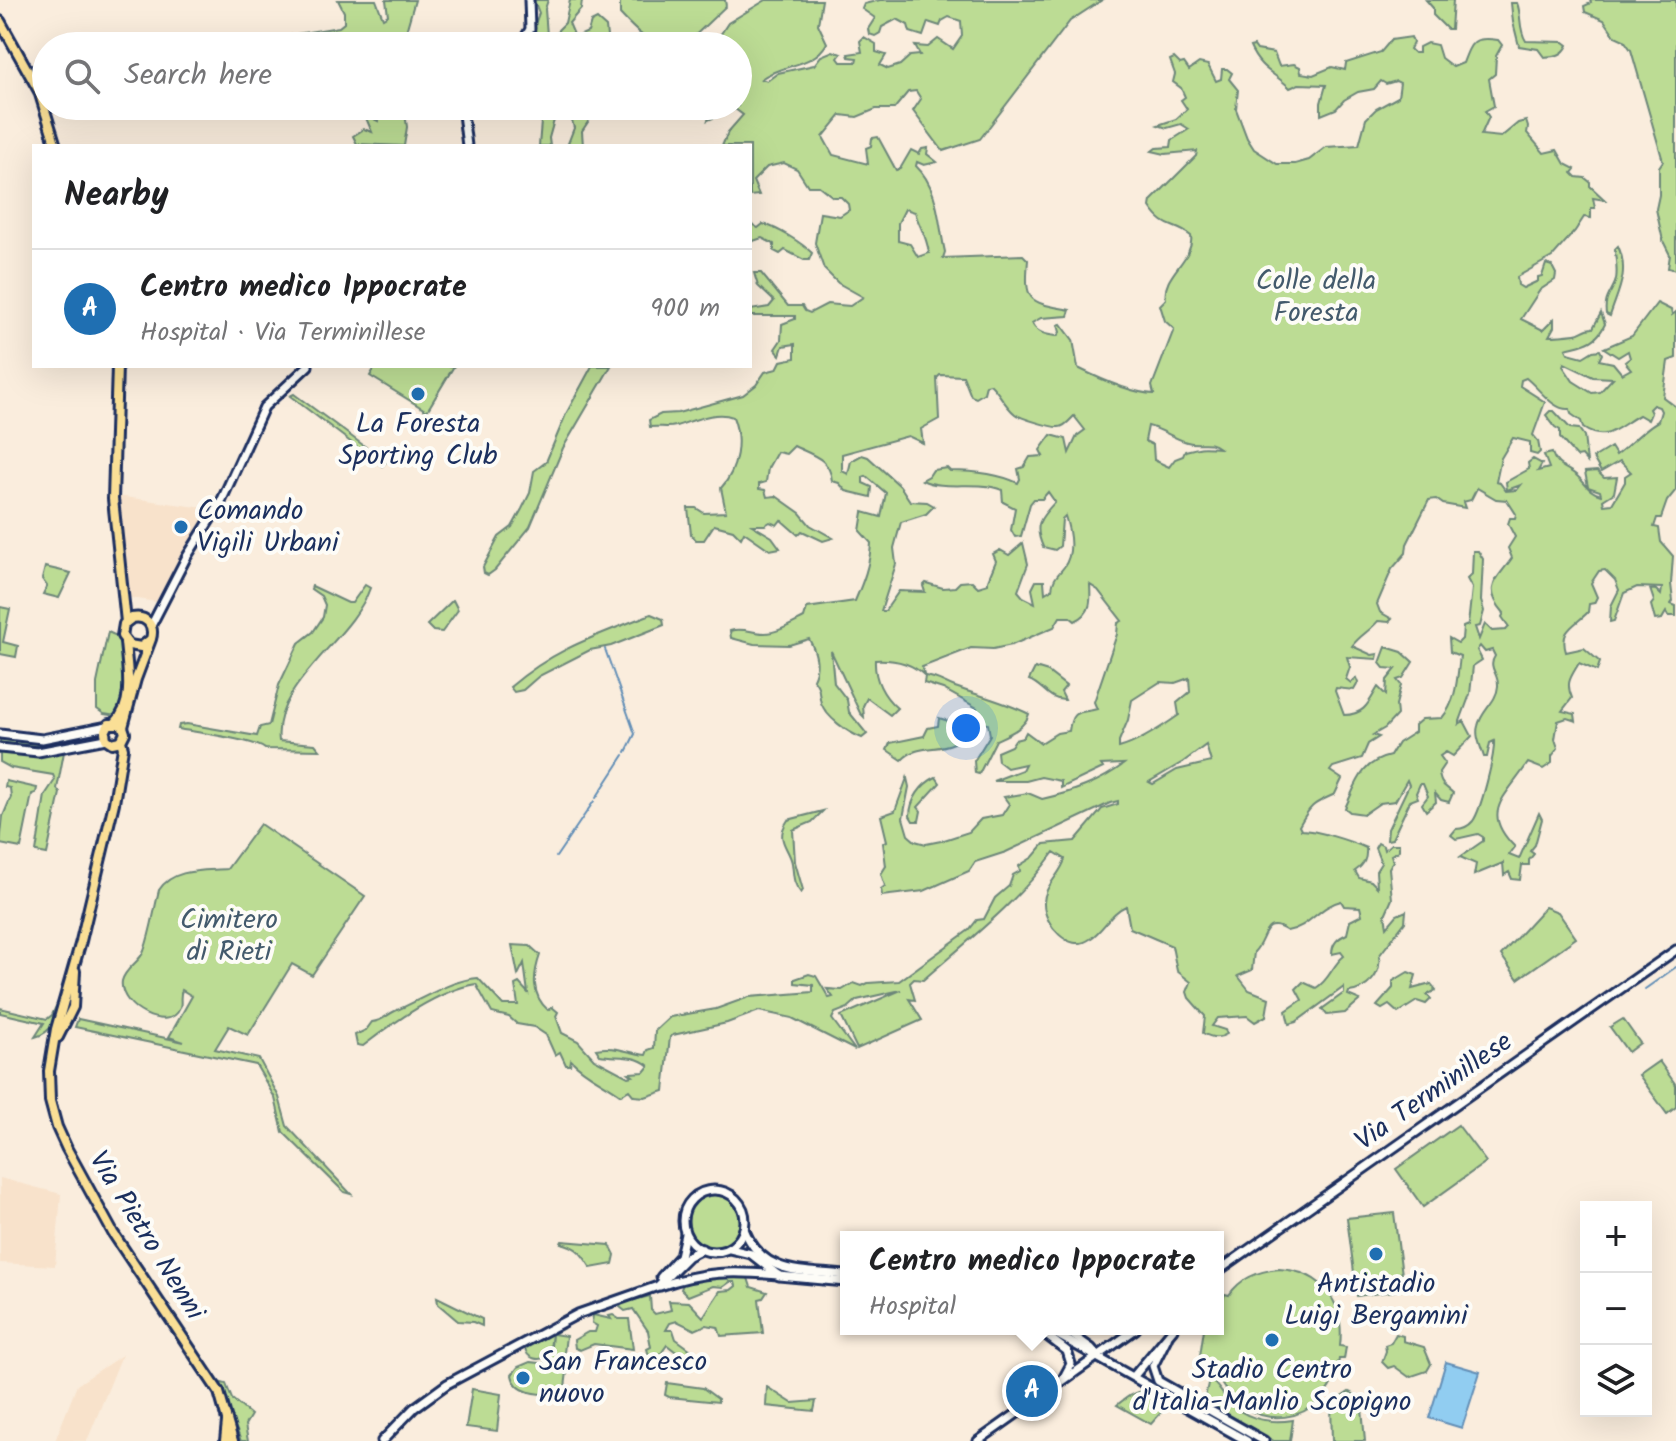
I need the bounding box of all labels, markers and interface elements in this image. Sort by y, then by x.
search box [32,32,752,120]
text: Search here [124,52,272,100]
icon: search [60,54,104,98]
text: Nearby [64,169,169,223]
park label: Colle della Foresta [1256,259,1376,336]
text: Centro medico Ippocrate [140,264,467,312]
text: A [82,288,98,330]
text: 900 m [650,288,720,330]
text: Hospital · Via Terminillese [140,312,426,354]
marker: La Foresta Sporting Club [409,385,427,403]
place label: La Foresta Sporting Club [339,402,498,479]
place label: Comando Vigili Urbani [197,489,340,566]
marker: Comando Vigili Urbani [172,518,190,536]
your location [946,708,986,748]
park label: Cimitero di Rieti [180,898,278,975]
street label: Via Terminillese [1346,1021,1523,1163]
street label: Via Pietro Nenni [76,1142,217,1331]
map controls [1580,1201,1652,1417]
button: + [1580,1201,1652,1273]
popup [840,1231,1224,1335]
text: Centro medico Ippocrate [869,1238,1195,1286]
marker: Antistadio Luigi Bergamini [1367,1245,1385,1263]
place label: Antistadio Luigi Bergamini [1284,1262,1469,1339]
button: − [1580,1273,1652,1345]
text: Hospital [869,1286,956,1328]
marker: Stadio Centro d'Italia-Manlio Scopigno [1263,1331,1281,1349]
place label: San Francesco nuovo [539,1340,707,1417]
button: layers [1580,1345,1652,1417]
place label: Stadio Centro d'Italia-Manlio Scopigno [1133,1348,1411,1425]
pin: A [1006,1361,1058,1421]
marker: San Francesco nuovo [514,1369,532,1387]

